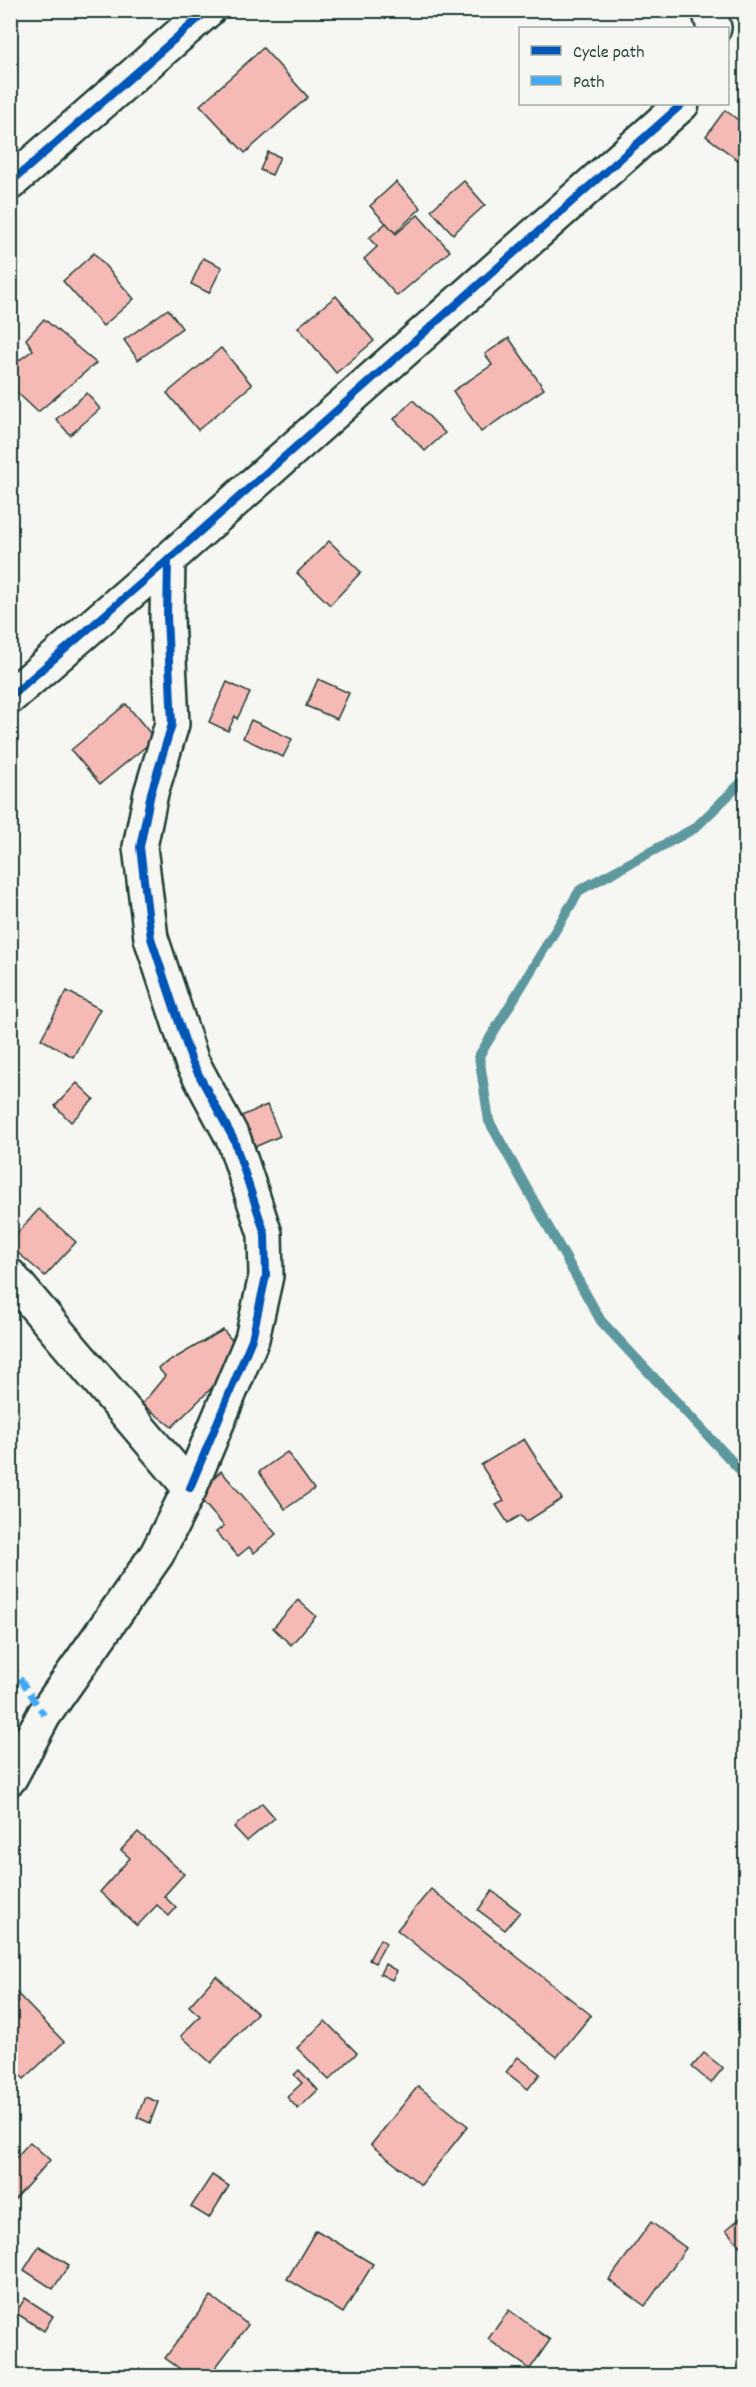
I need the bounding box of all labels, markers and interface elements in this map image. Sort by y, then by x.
legend [519,27,729,105]
text: Cycle path [573,41,644,66]
text: Path [573,71,605,96]

